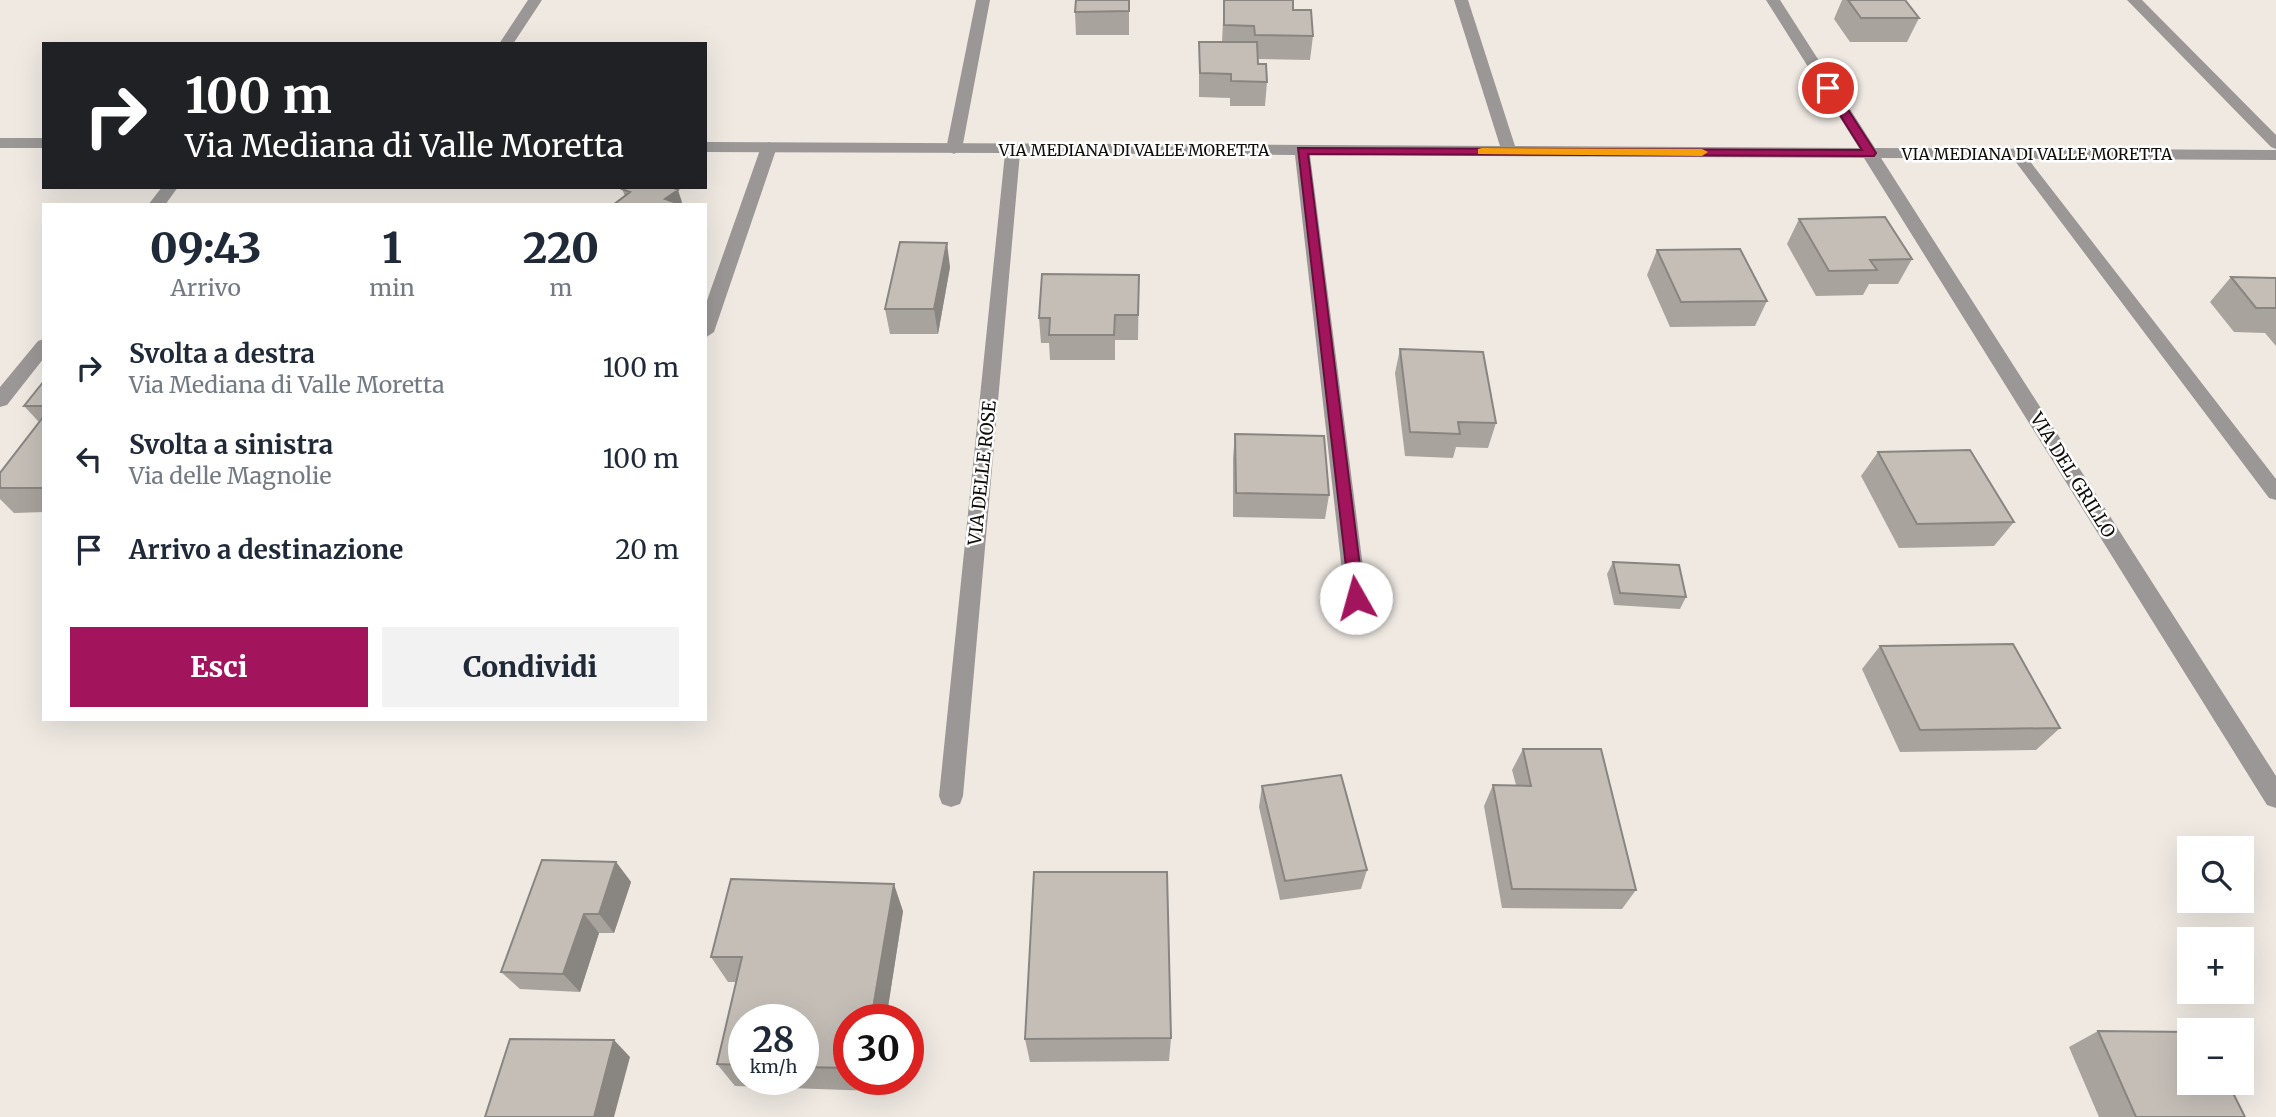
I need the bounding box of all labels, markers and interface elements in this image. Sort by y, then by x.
pin [1798,58,1858,118]
text: 100 m [185,65,332,126]
icon: arrive [1809,69,1847,107]
icon: right [70,70,161,161]
text: Via Mediana di Valle Moretta [185,126,624,166]
street label: VIA MEDIANA DI VALLE MORETTA [998,140,1270,160]
street label: VIA MEDIANA DI VALLE MORETTA [1901,144,2173,164]
text: 09:43 [150,222,262,274]
text: 1 [382,222,402,274]
text: 220 [523,222,599,274]
text: Arrivo [170,273,241,302]
text: min [369,273,415,302]
text: m [549,273,572,302]
text: Svolta a destra [129,337,315,370]
icon: right [70,349,108,387]
text: 100 m [603,351,679,384]
text: Via Mediana di Valle Moretta [129,370,444,399]
street label: VIA DELLE ROSE [963,399,1001,547]
street label: VIA DEL GRILLO [2025,407,2121,542]
text: Svolta a sinistra [129,428,333,461]
icon: left [70,440,108,478]
text: 100 m [603,442,679,475]
text: Via delle Magnolie [129,461,331,490]
icon: arrive [70,531,108,569]
text: Arrivo a destinazione [129,533,403,566]
text: 20 m [615,533,679,566]
position arrow [1319,561,1393,635]
button: Esci [70,627,368,707]
button: Condividi [382,627,679,707]
map controls [2177,836,2254,1095]
button: search [2177,836,2254,913]
button: + [2177,927,2254,1004]
speed limit sign: 30 [833,1004,924,1095]
text: 28 [752,1018,795,1062]
button: − [2177,1018,2254,1095]
text: km/h [750,1055,797,1078]

